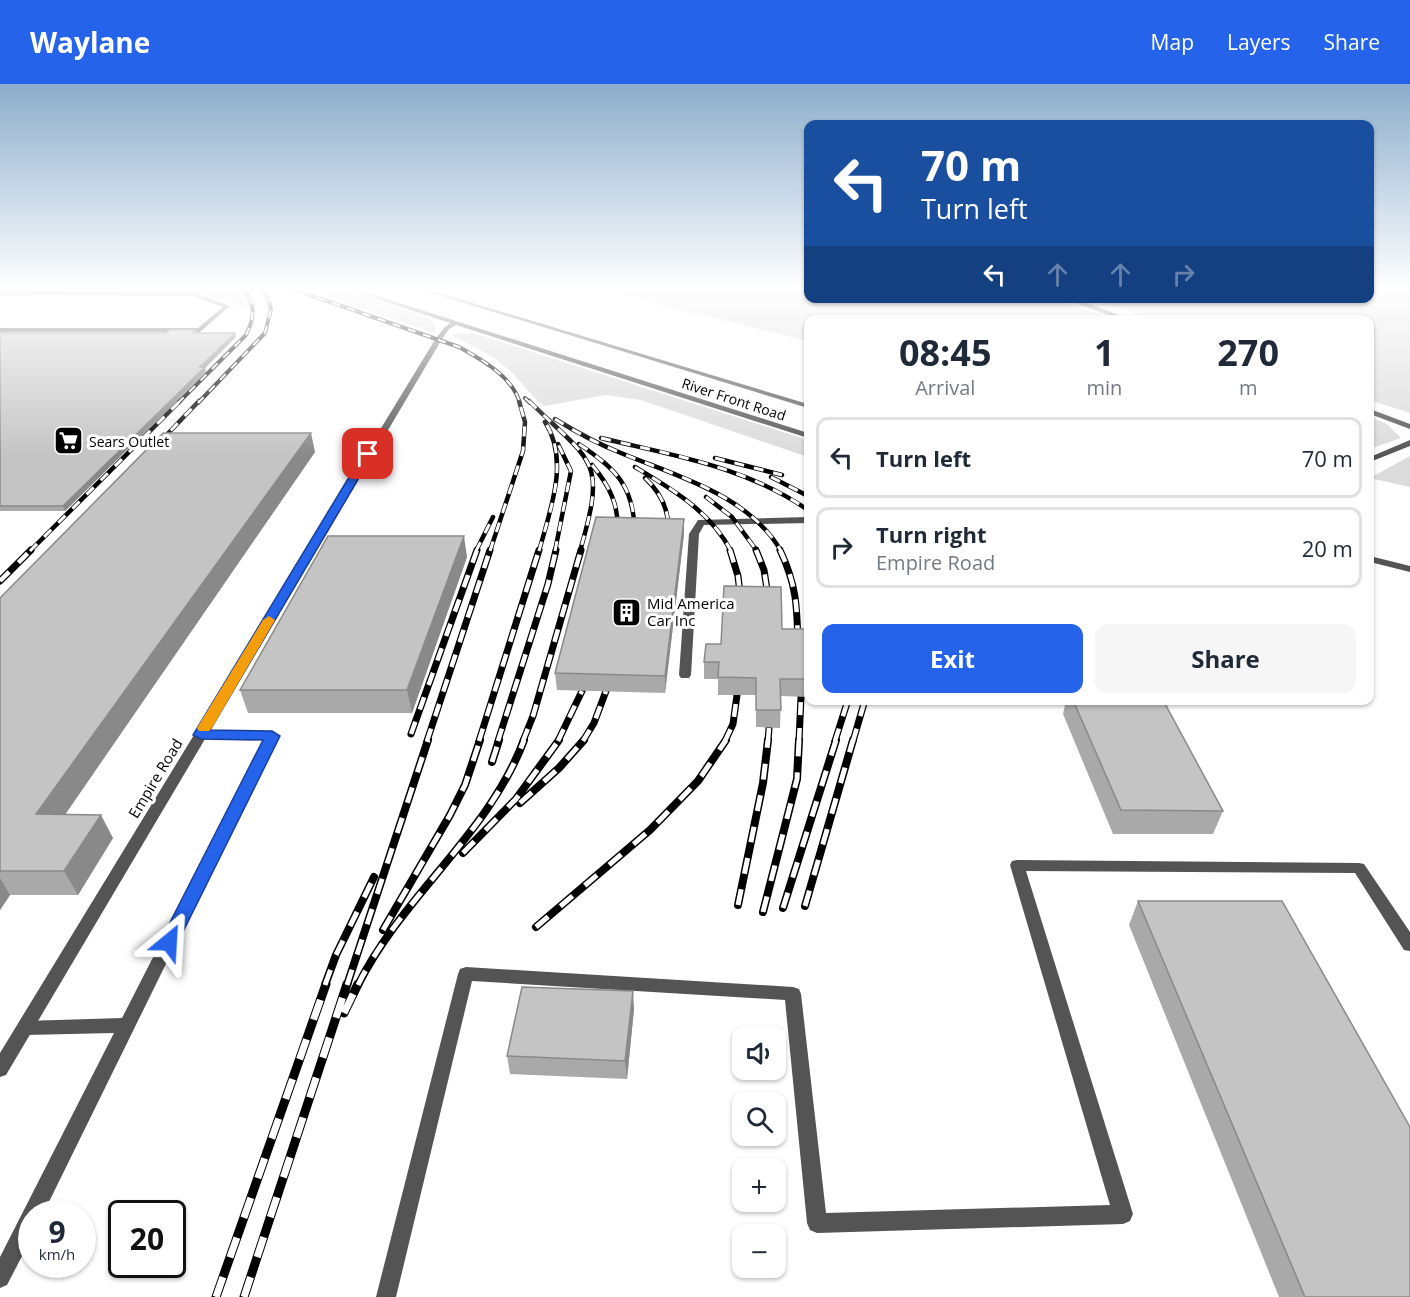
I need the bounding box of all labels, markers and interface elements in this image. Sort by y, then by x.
text: Waylane [30,23,150,61]
text: Map [1151,28,1194,56]
text: Layers [1227,28,1291,56]
text: Share [1324,28,1380,56]
text: 70 m [921,136,1021,193]
icon: left [822,144,900,222]
text: Turn left [921,190,1028,227]
icon: left [978,258,1011,291]
icon: ahead [1041,258,1074,291]
icon: ahead [1104,258,1137,291]
icon: right [1167,258,1200,291]
text: 08:45 [899,328,992,377]
text: 1 [1094,328,1115,377]
text: 270 [1217,328,1279,377]
street label: River Front Road [680,373,788,425]
text: Arrival [915,374,975,401]
text: min [1086,374,1122,401]
text: m [1239,374,1257,401]
supermarket icon: Sears Outlet [52,425,84,457]
pin [342,428,393,479]
place label: Sears Outlet [89,432,169,451]
icon: arrive [351,437,384,470]
icon: left [825,441,858,474]
text: Turn left [876,443,971,473]
text: 70 m [1302,443,1353,473]
text: Turn right [876,519,987,549]
icon: right [825,531,858,564]
text: 20 m [1302,533,1353,563]
text: Empire Road [876,549,995,576]
place label: Mid America Car Inc [647,593,735,630]
building icon: Mid America Car Inc [610,596,642,628]
button: Exit [822,624,1083,693]
button: Share [1095,624,1356,693]
street label: Empire Road [123,735,187,821]
position arrow [137,910,201,974]
map controls [732,1026,786,1278]
button: sound [732,1026,786,1080]
button: search [732,1092,786,1146]
button: + [732,1158,786,1212]
speed limit sign: 20 [108,1200,186,1278]
text: 9 [48,1211,66,1252]
button: − [732,1224,786,1278]
text: km/h [39,1244,75,1264]

